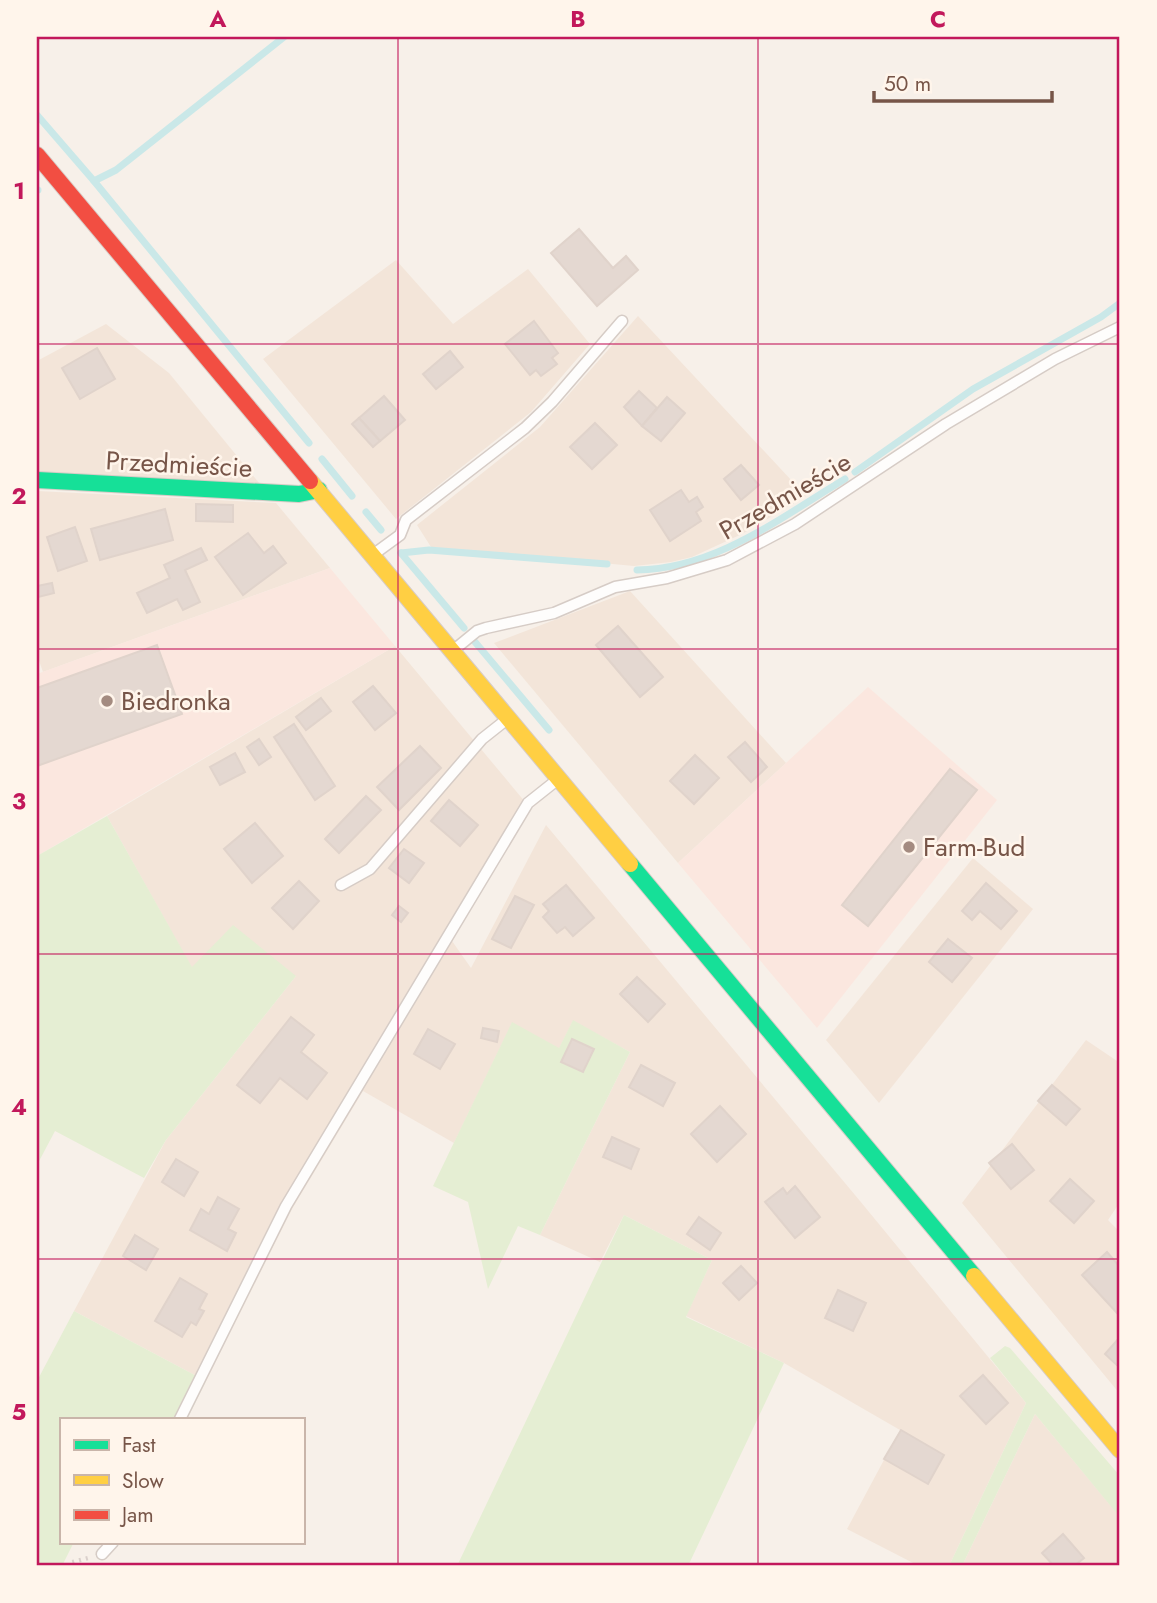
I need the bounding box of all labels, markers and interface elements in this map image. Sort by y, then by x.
text: A [209,2,227,36]
text: B [570,2,586,36]
text: C [930,2,946,36]
scale bar [874,60,1052,104]
text: 50 m [884,69,931,99]
text: 1 [13,174,25,208]
street label: Przedmieście [105,441,253,487]
street label: Przedmieście [712,443,858,549]
text: 2 [11,479,27,513]
place label: Biedronka [121,682,231,720]
marker: Biedronka [99,693,115,709]
text: 3 [12,784,26,818]
place label: Farm-Bud [923,828,1025,866]
marker: Farm-Bud [901,839,917,855]
text: 4 [11,1090,27,1124]
text: 5 [12,1395,26,1429]
legend [60,1418,304,1544]
text: Fast [122,1430,155,1460]
text: Slow [122,1466,164,1496]
text: Jam [119,1500,154,1530]

